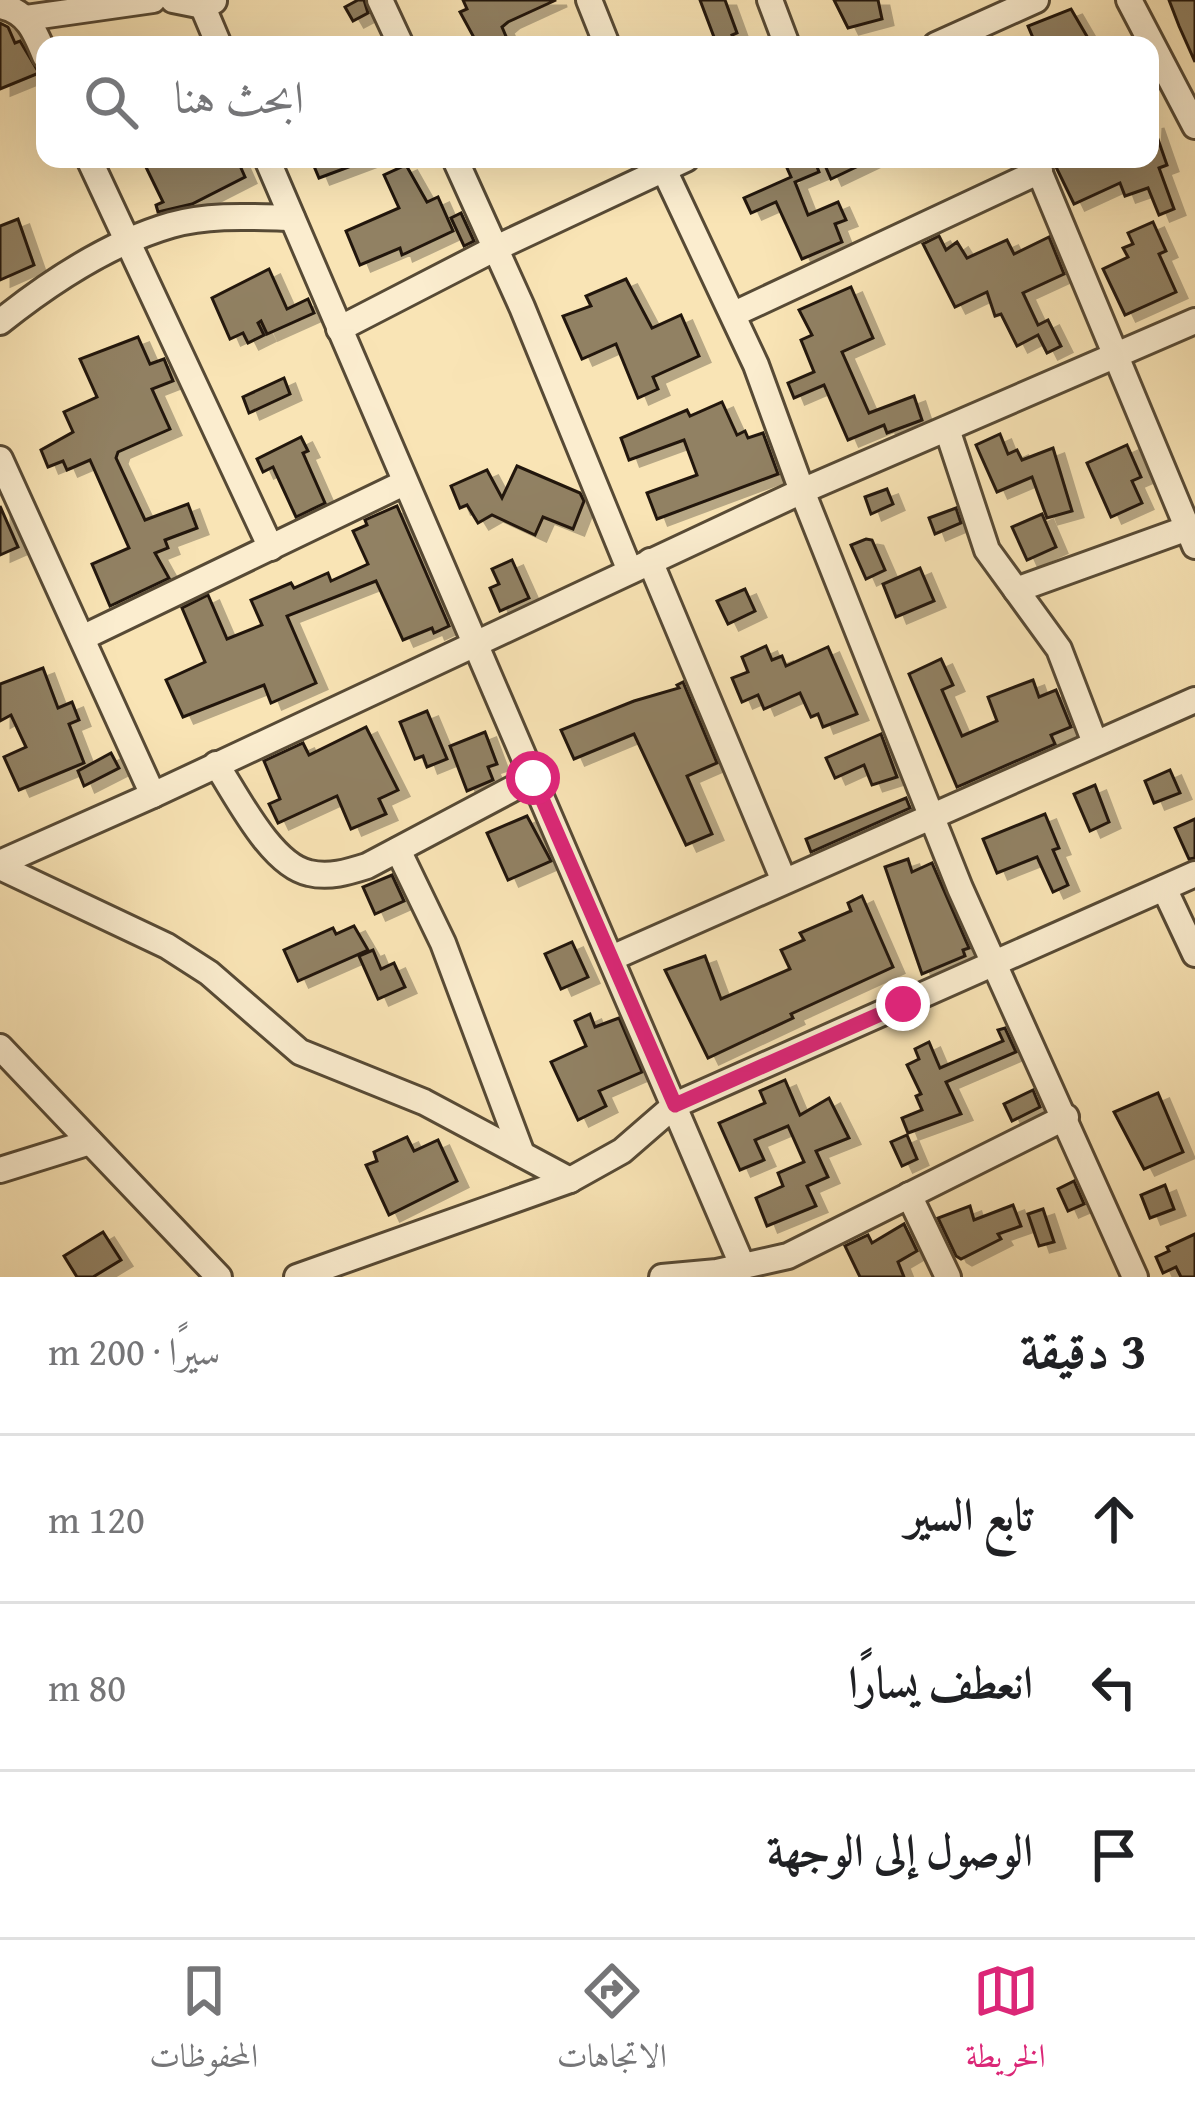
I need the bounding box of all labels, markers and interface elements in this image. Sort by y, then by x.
search box [36,36,1159,168]
text: ابحث هنا [174,64,304,129]
icon: search [78,69,144,135]
route start [506,751,560,805]
route end [876,977,930,1031]
text: 3 دقيقة [1020,1312,1147,1387]
text: سيرًا · 200 m [48,1322,220,1379]
text: تابع السير [906,1481,1033,1546]
icon: ahead [1081,1486,1147,1552]
text: 120 m [48,1490,145,1547]
text: انعطف يسارًا [848,1649,1033,1714]
icon: left [1081,1654,1147,1720]
text: 80 m [48,1658,126,1715]
text: الوصول إلى الوجهة [767,1817,1033,1882]
icon: arrive [1081,1822,1147,1888]
tab: المحفوظات [149,1958,258,2088]
tab: الاتجاهات [557,1958,667,2088]
tab: الخريطة [965,1958,1046,2088]

